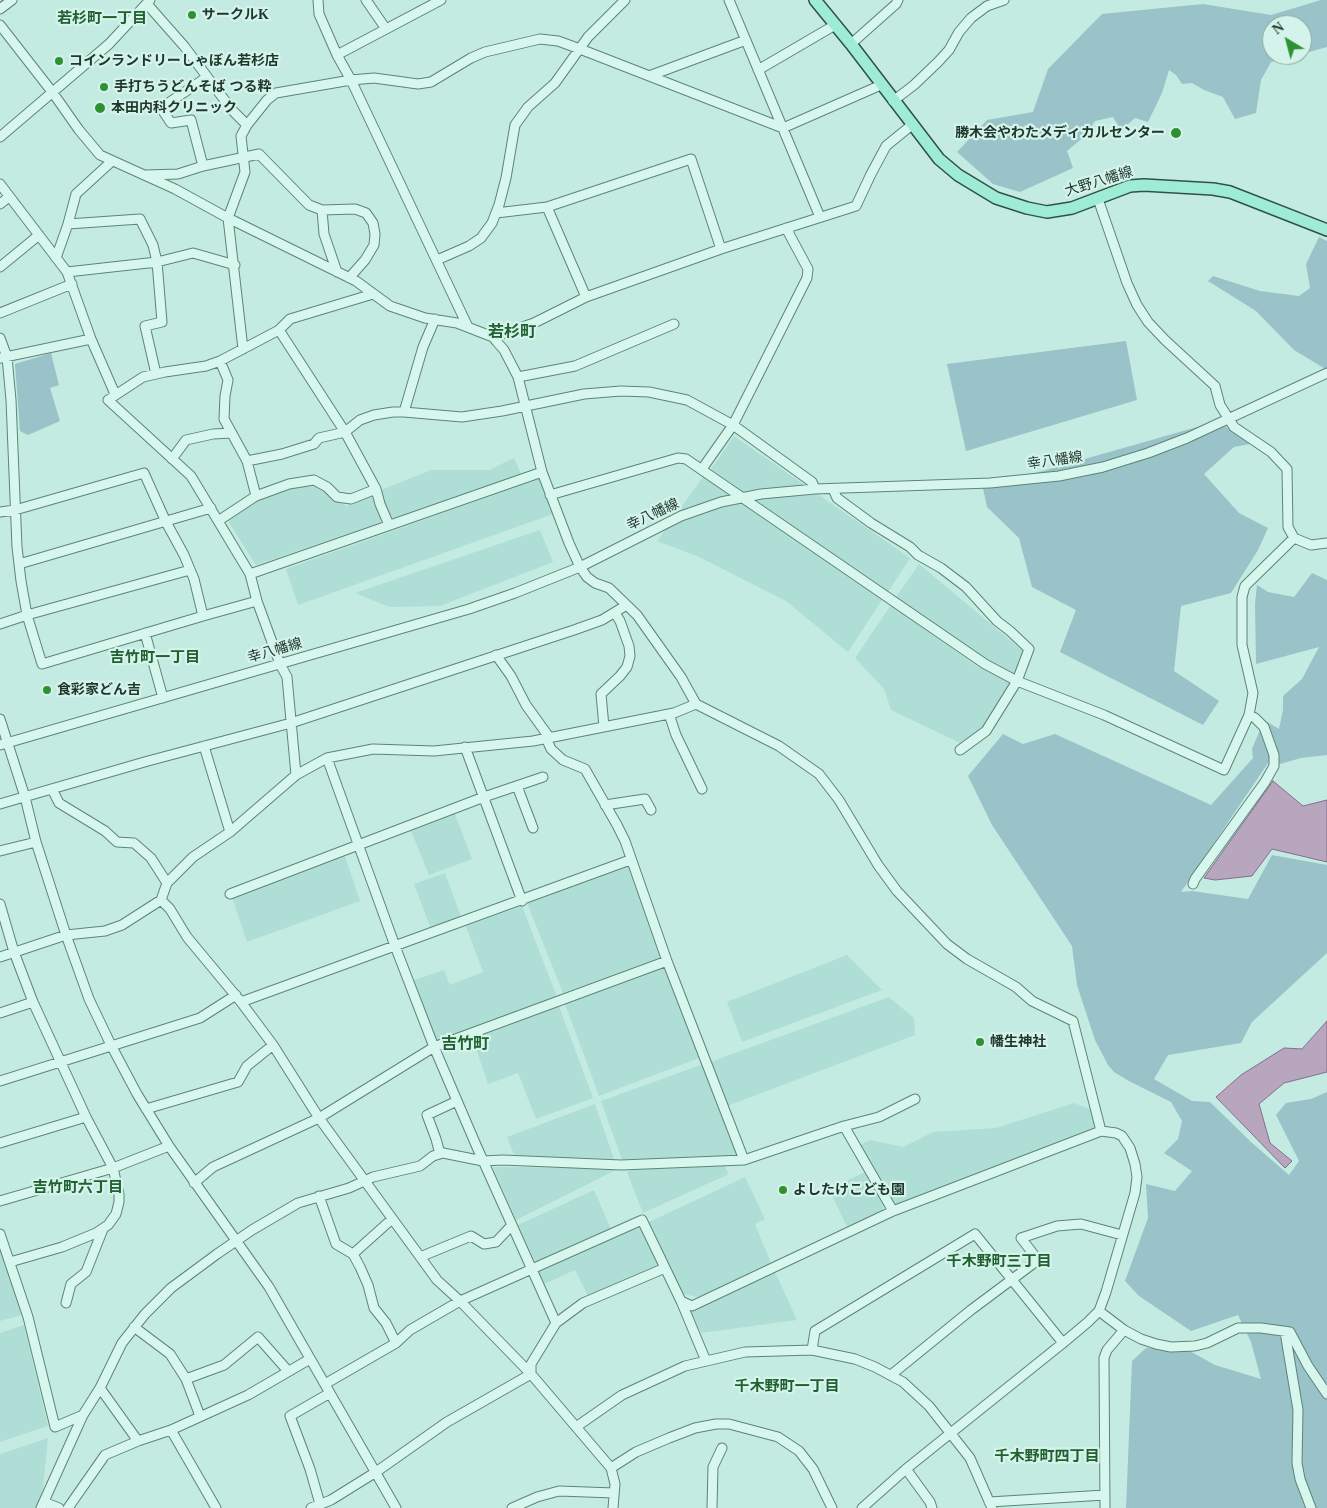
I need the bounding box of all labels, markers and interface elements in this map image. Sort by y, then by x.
place label: サークルK [202,7,269,23]
marker: サークルK [186,9,198,21]
district label: 若杉町一丁目 [57,10,147,28]
north arrow [1262,15,1312,65]
text: N [1270,19,1287,37]
place label: コインランドリーしゃぼん若杉店 [69,53,279,69]
marker: コインランドリーしゃぼん若杉店 [53,55,65,67]
place label: 手打ちうどんそば つる粋 [114,79,271,95]
marker: 手打ちうどんそば つる粋 [98,81,110,93]
place label: 本田内科クリニック [111,100,237,116]
marker: 本田内科クリニック [93,101,107,115]
place label: 勝木会やわたメディカルセンター [955,125,1165,141]
marker: 勝木会やわたメディカルセンター [1169,126,1183,140]
street label: 大野八幡線 [1063,164,1135,200]
district label: 若杉町 [488,323,536,343]
street label: 幸八幡線 [1026,449,1084,473]
street label: 幸八幡線 [624,496,682,534]
street label: 幸八幡線 [246,635,304,667]
district label: 吉竹町一丁目 [110,649,200,667]
place label: 食彩家どん吉 [57,682,141,698]
marker: 食彩家どん吉 [41,684,53,696]
place label: 幡生神社 [990,1034,1046,1050]
district label: 吉竹町 [441,1035,489,1055]
marker: 幡生神社 [974,1036,986,1048]
district label: 吉竹町六丁目 [33,1179,123,1197]
place label: よしたけこども園 [793,1182,905,1198]
marker: よしたけこども園 [777,1184,789,1196]
district label: 千木野町三丁目 [947,1253,1051,1271]
district label: 千木野町一丁目 [735,1378,839,1396]
district label: 千木野町四丁目 [995,1448,1099,1466]

